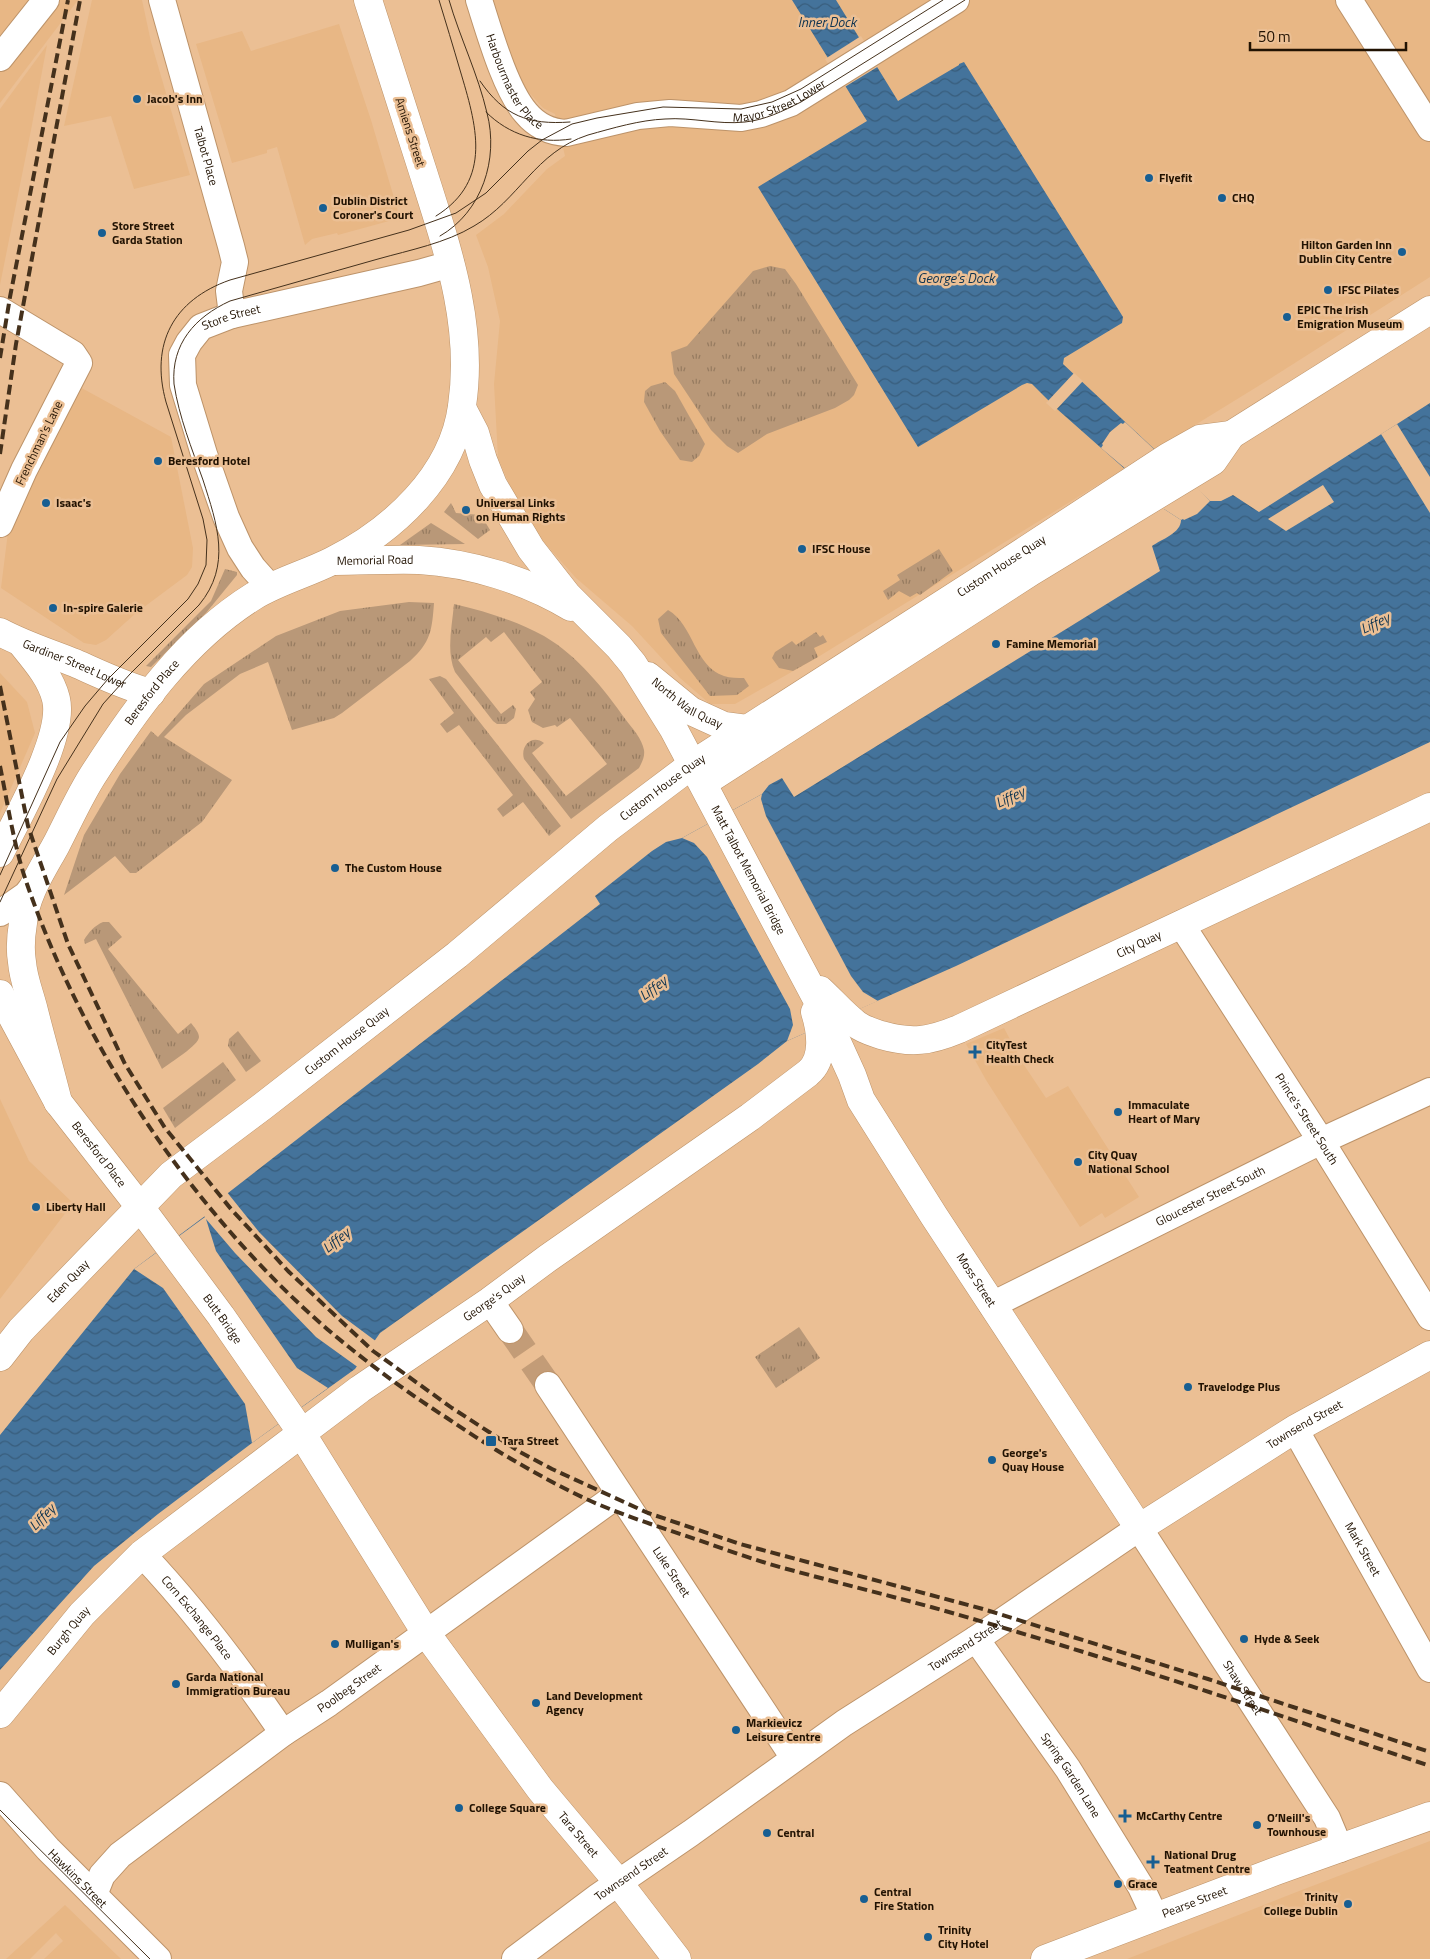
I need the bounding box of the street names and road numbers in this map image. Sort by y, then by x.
street label: Harbourmaster Place [481,31,547,134]
street label: Mayor Street Lower [732,74,829,127]
street label: Amiens Street [390,95,431,170]
street label: Talbot Place [189,124,224,188]
street label: Store Street [199,299,263,335]
street label: Frenchman's Lane [10,397,67,488]
street label: Custom House Quay [953,529,1050,602]
street label: Memorial Road [337,550,414,570]
street label: Gardiner Street Lower [20,634,129,693]
street label: Beresford Place [119,655,184,729]
street label: North Wall Quay [648,672,726,733]
street label: Custom House Quay [615,749,709,825]
street label: Matt Talbot Memorial Bridge [707,802,791,938]
street label: City Quay [1113,925,1165,963]
street label: Custom House Quay [300,1001,393,1079]
street label: Prince's Street South [1271,1069,1343,1168]
street label: Beresford Place [67,1117,131,1191]
street label: Gloucester Street South [1152,1160,1268,1231]
street label: Moss Street [952,1249,1002,1311]
street label: Eden Quay [42,1255,94,1307]
street label: George's Quay [459,1268,529,1326]
street label: Butt Bridge [199,1290,248,1348]
street label: Townsend Street [1263,1394,1347,1454]
street label: Mark Street [1340,1518,1386,1580]
street label: Luke Street [648,1543,696,1602]
street label: Corn Exchange Place [157,1571,237,1664]
street label: Burgh Quay [42,1601,94,1659]
street label: Townsend Street [924,1613,1007,1676]
street label: Shaw Street [1218,1656,1268,1719]
street label: Poolbeg Street [313,1658,386,1717]
street label: Spring Garden Lane [1036,1729,1106,1821]
street label: Tara Street [554,1807,604,1862]
street label: Townsend Street [590,1841,672,1905]
street label: Hawkins Street [44,1844,112,1913]
street label: Pearse Street [1159,1880,1231,1923]

